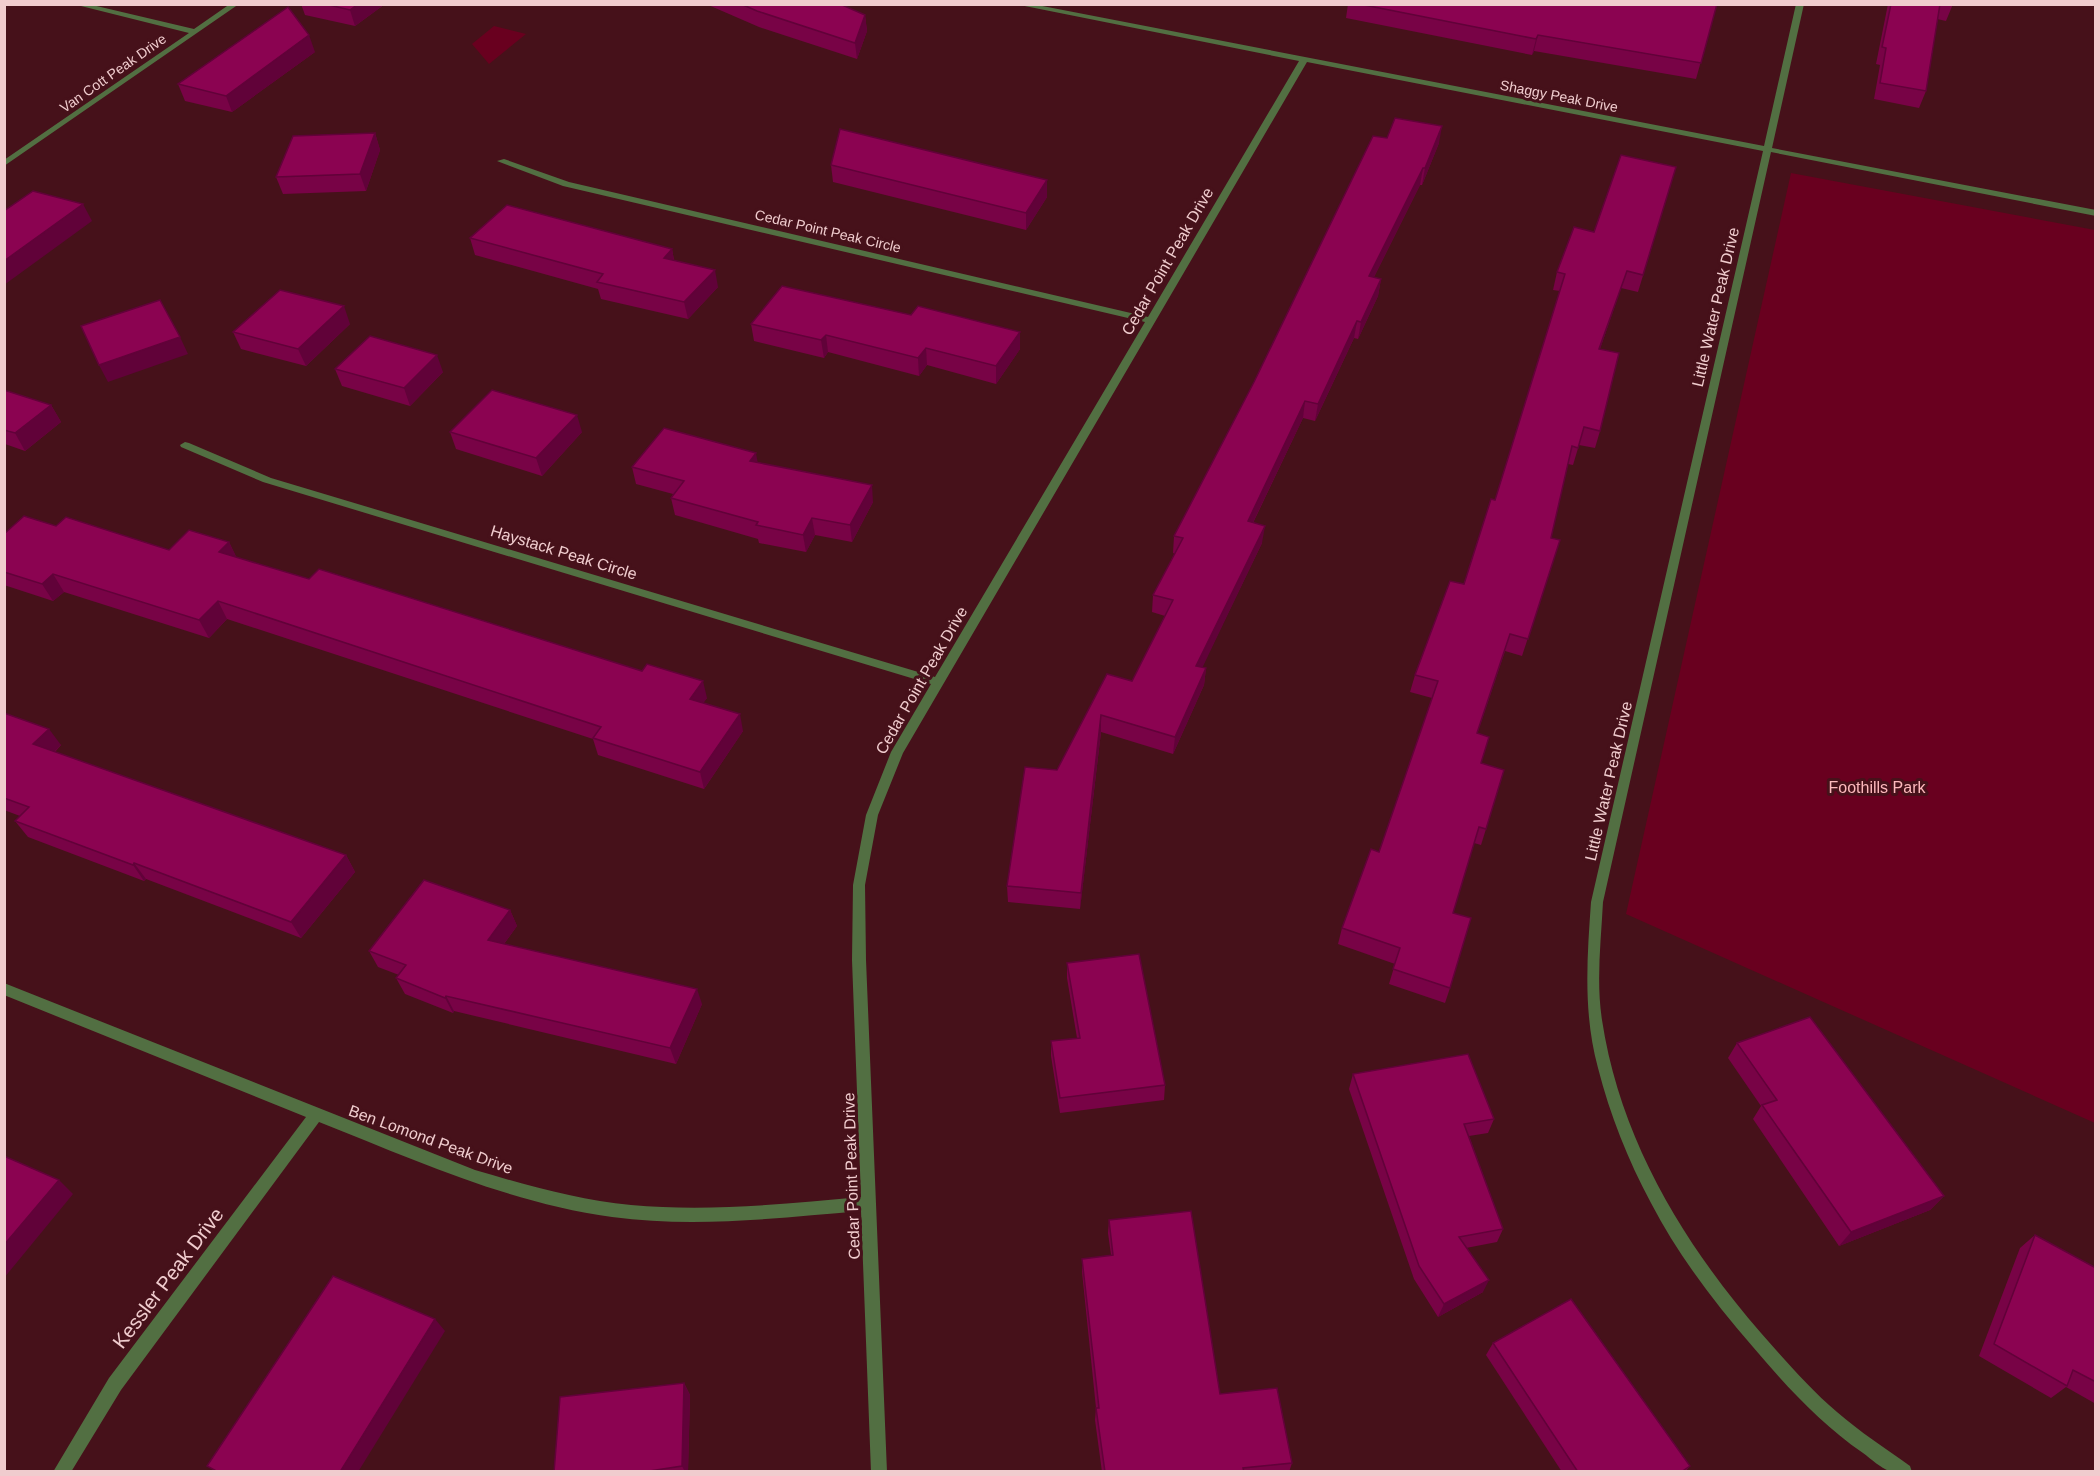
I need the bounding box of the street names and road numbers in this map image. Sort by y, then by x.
street label: Van Cott Peak Drive [57,30,169,116]
street label: Shaggy Peak Drive [1499,77,1620,115]
street label: Cedar Point Peak Drive [1118,185,1217,338]
street label: Cedar Point Peak Circle [753,206,903,256]
street label: Little Water Peak Drive [1689,226,1742,388]
street label: Haystack Peak Circle [489,522,639,583]
street label: Cedar Point Peak Drive [872,604,971,757]
street label: Little Water Peak Drive [1582,700,1635,862]
street label: Cedar Point Peak Drive [840,1092,863,1260]
street label: Ben Lomond Peak Drive [346,1102,515,1177]
street label: Kessler Peak Drive [108,1203,228,1353]

